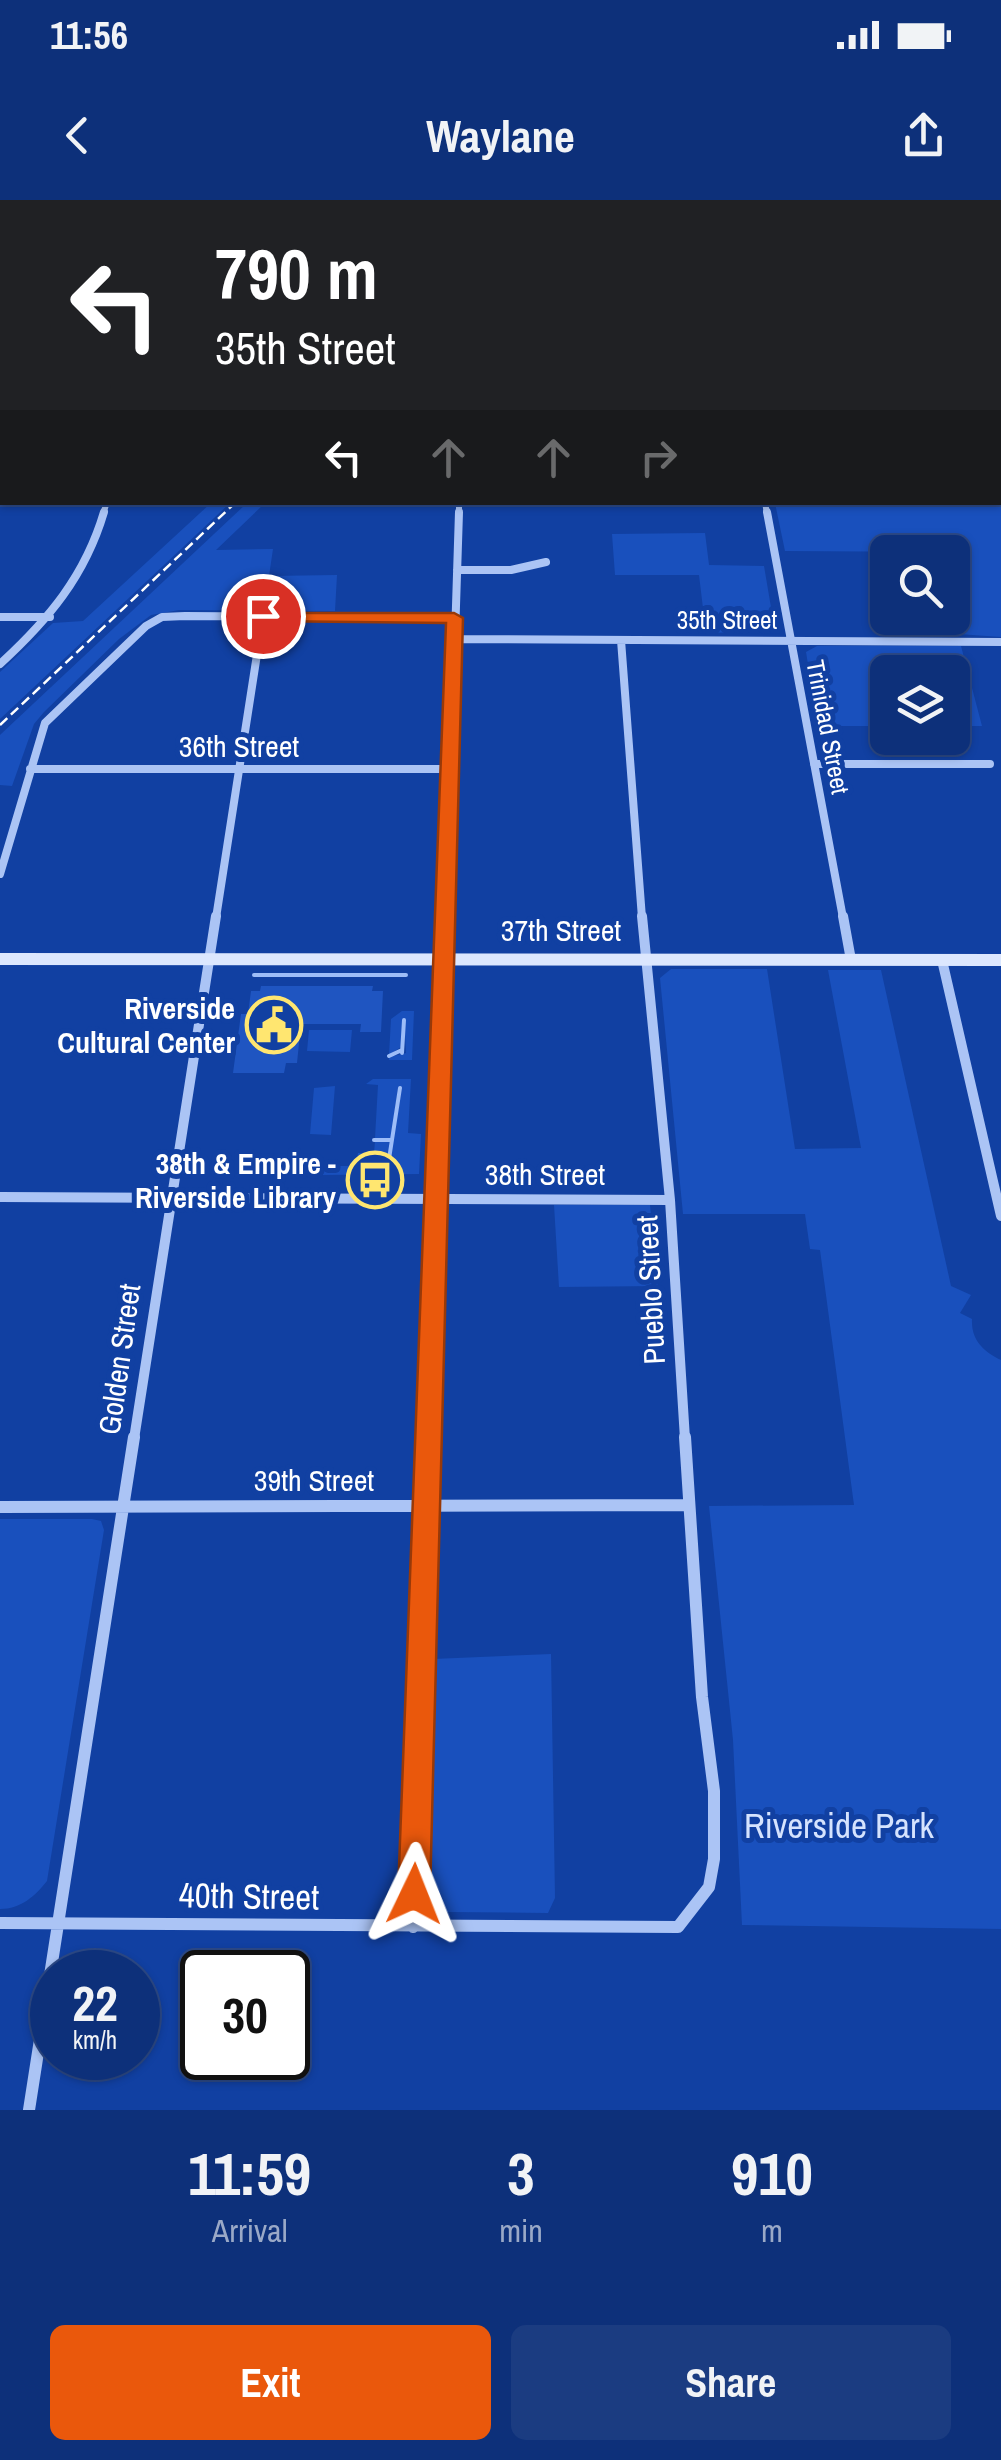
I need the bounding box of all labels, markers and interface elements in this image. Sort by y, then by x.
text: 11:56 [50,10,128,61]
text: Waylane [426,105,575,166]
icon: back [50,108,105,163]
icon: share [896,108,951,163]
text: 790 m [215,227,378,321]
icon: left [50,240,180,370]
text: 35th Street [215,317,396,378]
icon: left [316,430,371,485]
icon: ahead [421,430,476,485]
icon: ahead [526,430,581,485]
icon: right [631,430,686,485]
map controls [870,535,970,755]
button: search [870,535,970,635]
pin [221,574,306,659]
icon: arrive [236,589,291,644]
street label: 35th Street [677,603,777,637]
button: layers [870,655,970,755]
street label: Trinidad Street [798,657,858,797]
street label: 36th Street [179,726,299,766]
street label: 37th Street [501,910,621,950]
place label: Riverside Cultural Center [57,988,235,1062]
public building icon: Riverside Cultural Center [244,995,304,1055]
place label: 38th & Empire - Riverside Library [135,1143,336,1217]
bus stop icon: 38th & Empire - Riverside Library [345,1150,405,1210]
street label: 38th Street [485,1154,605,1194]
street label: Pueblo Street [626,1214,674,1365]
street label: Golden Street [89,1281,149,1437]
street label: 39th Street [254,1460,374,1500]
park label: Riverside Park [744,1802,935,1849]
position arrow [362,1842,466,1946]
street label: 40th Street [178,1871,320,1921]
speed limit sign: 30 [180,1950,310,2080]
text: 22 [72,1969,118,2037]
text: km/h [73,2023,117,2057]
text: 11:59 [188,2133,311,2214]
text: 3 [507,2133,535,2214]
text: 910 [731,2133,813,2214]
text: Arrival [212,2209,287,2252]
text: min [499,2209,543,2252]
text: m [761,2209,783,2252]
button: Exit [50,2325,491,2440]
button: Share [511,2325,951,2440]

